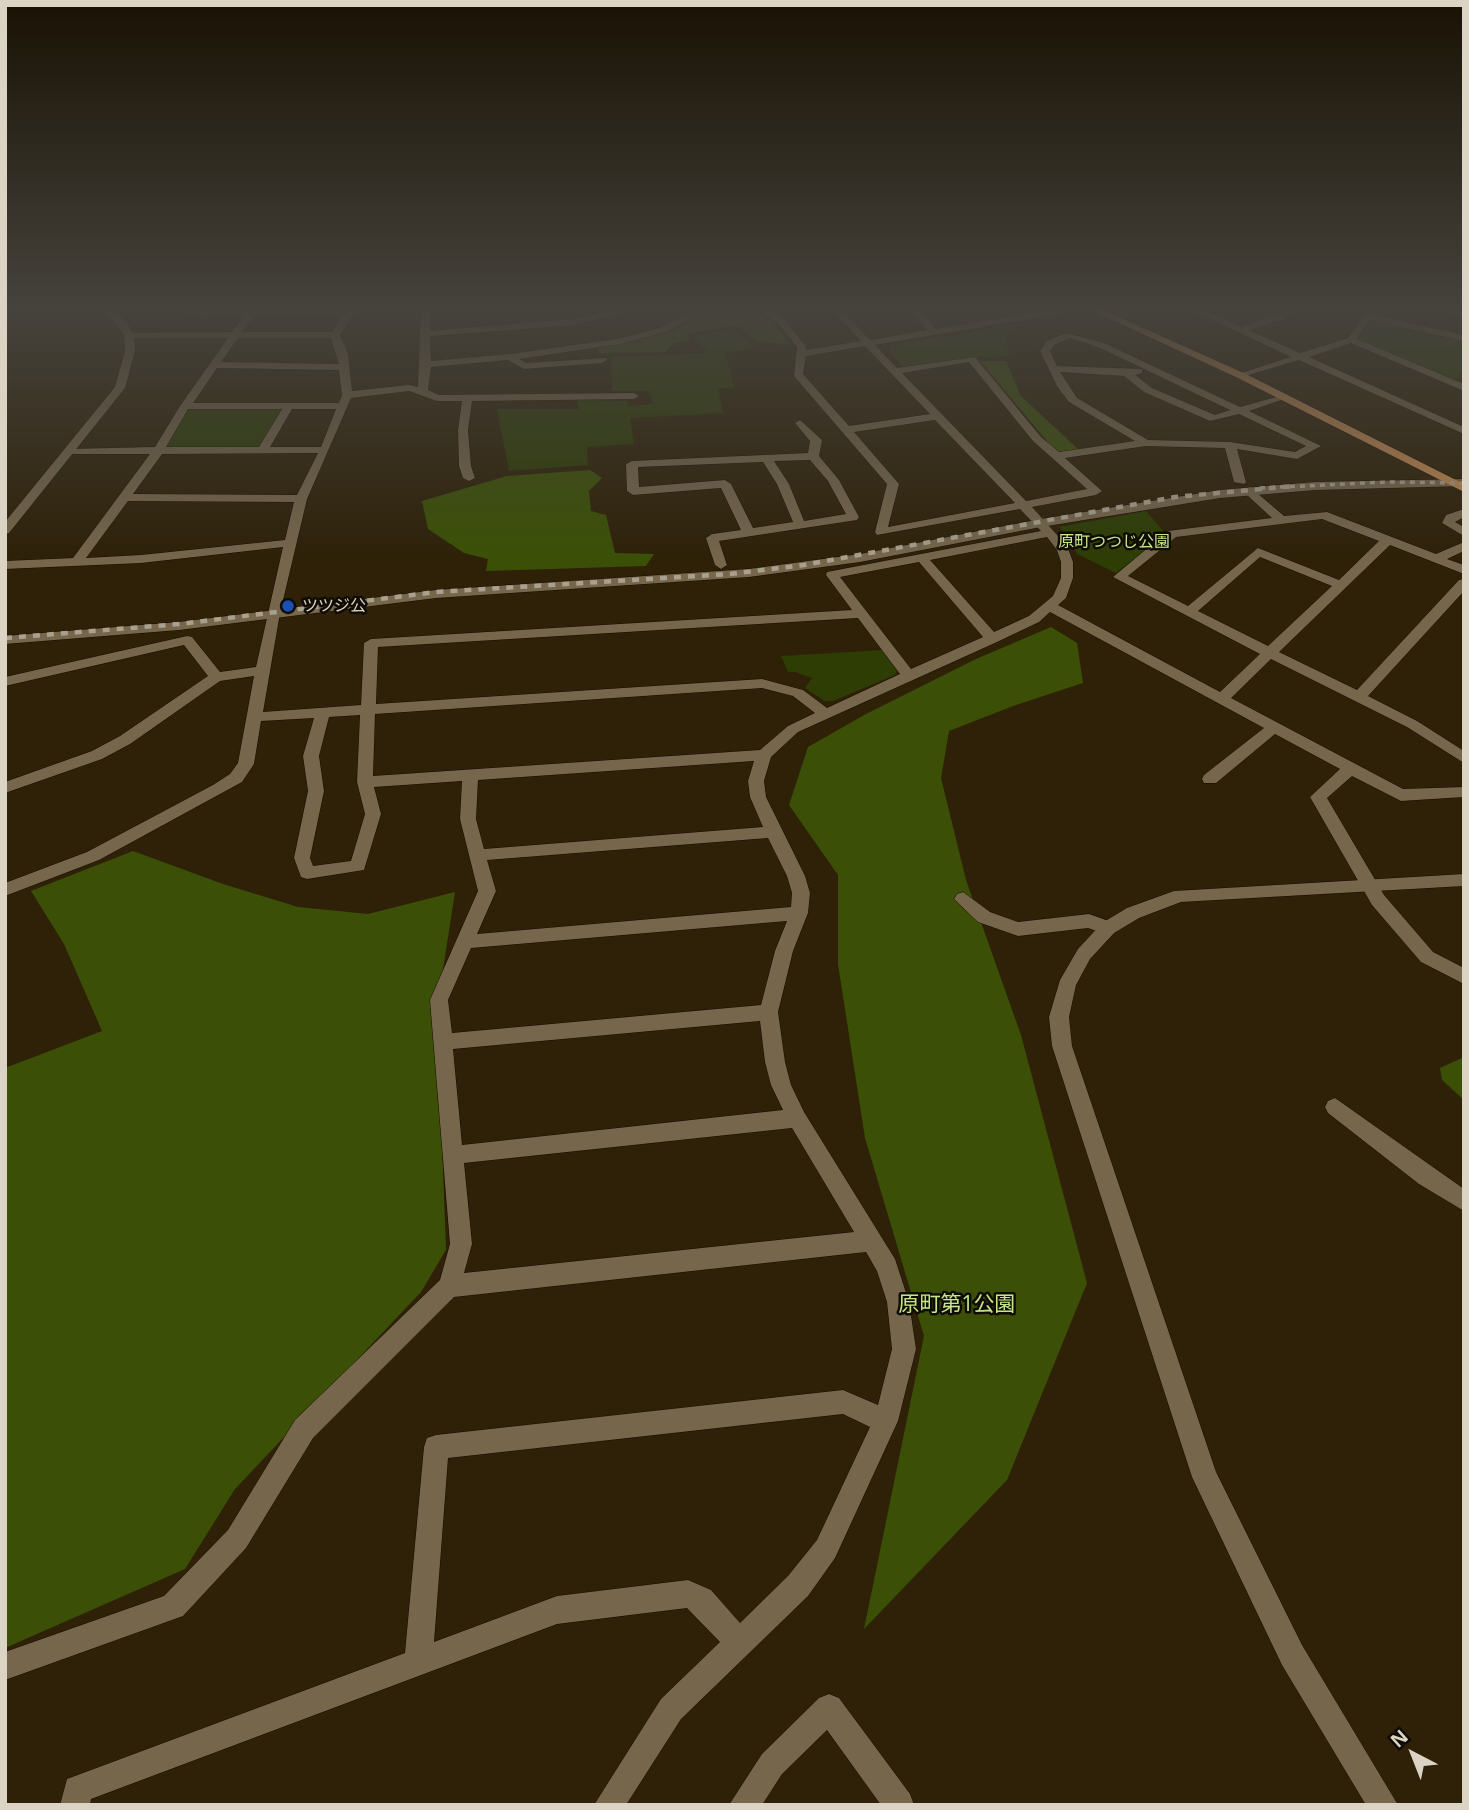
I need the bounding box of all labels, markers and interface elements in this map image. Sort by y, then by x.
park label: 原町つつじ公園 [1058,532,1170,552]
place label: ツツジ公 [302,596,366,616]
marker: ツツジ公 [280,598,296,614]
park label: 原町第1公園 [898,1292,1016,1318]
north arrow [1378,1719,1448,1789]
text: N [1385,1724,1413,1753]

